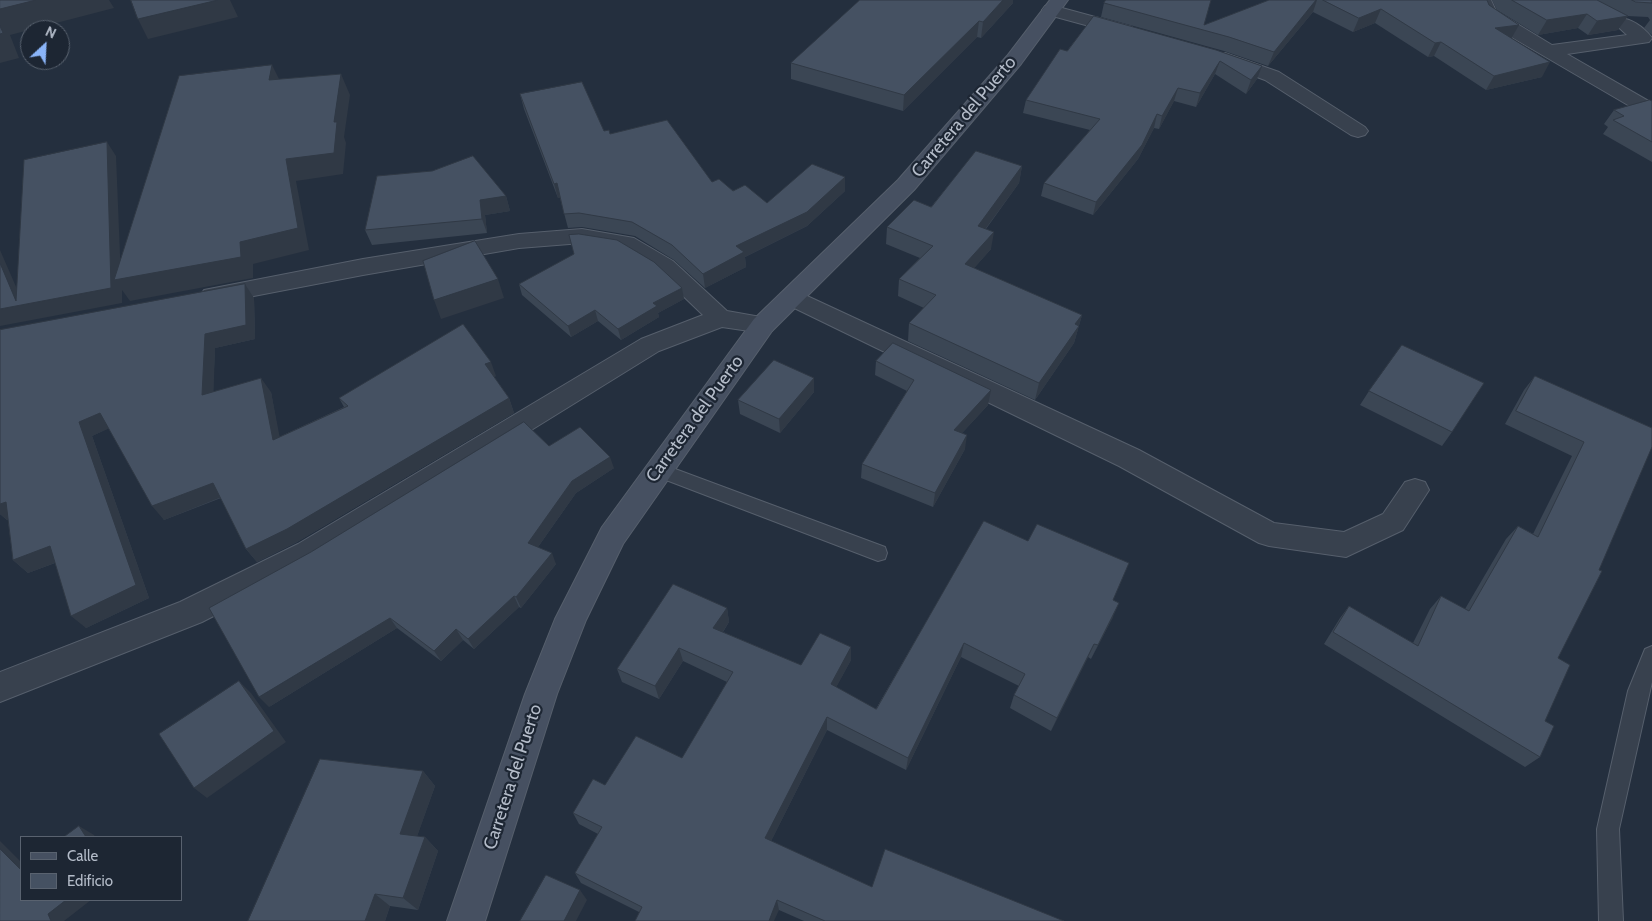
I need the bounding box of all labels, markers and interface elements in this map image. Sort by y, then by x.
north arrow [20,20,70,70]
text: N [43,22,59,43]
street label: Carretera del Puerto [907,52,1021,182]
street label: Carretera del Puerto [642,351,748,487]
street label: Carretera del Puerto [479,702,547,852]
legend [20,836,182,901]
text: Calle [67,847,98,865]
text: Edificio [67,872,113,890]

